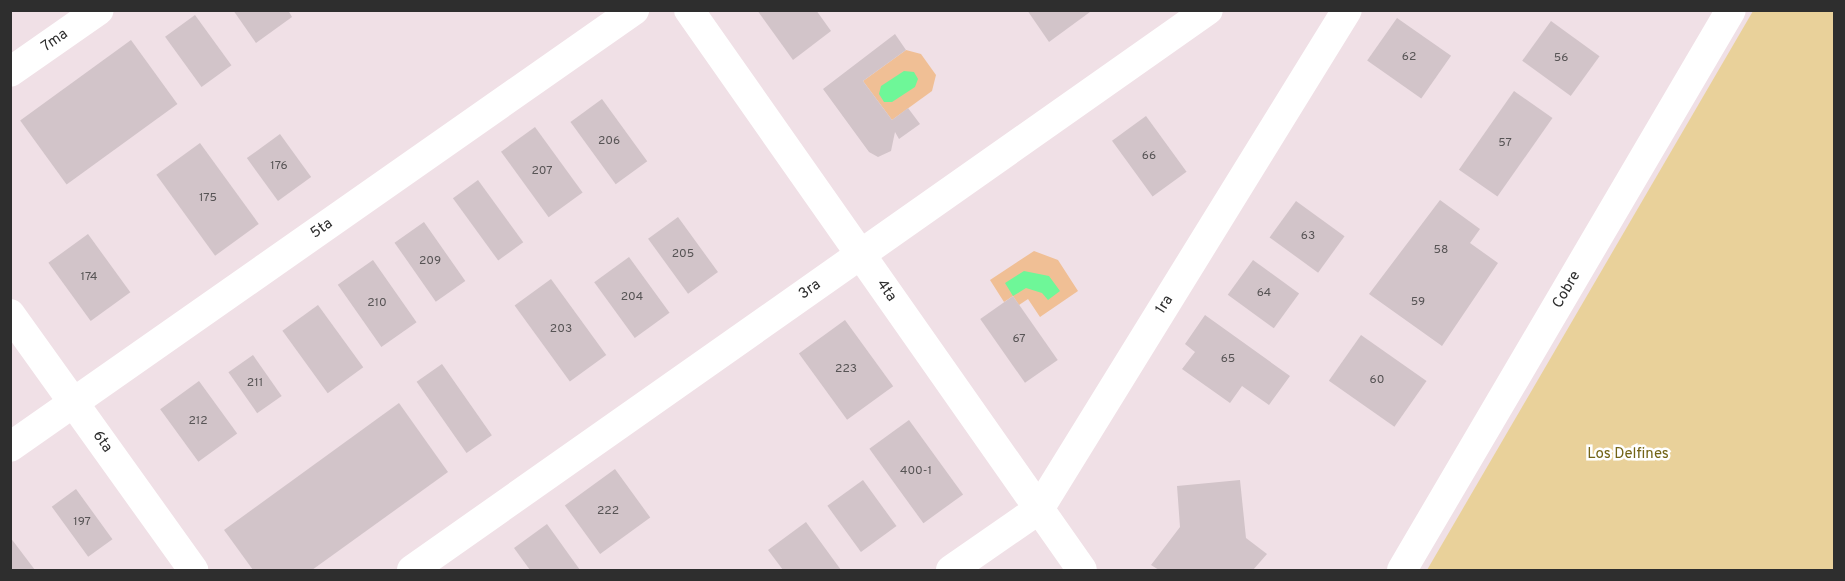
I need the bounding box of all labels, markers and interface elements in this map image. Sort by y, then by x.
street label: 7ma [38,26,72,56]
house number: 62 [1402,51,1416,65]
house number: 56 [1554,52,1568,66]
house number: 206 [598,135,620,149]
house number: 57 [1498,137,1512,151]
house number: 66 [1142,150,1156,164]
house number: 176 [270,160,288,174]
house number: 207 [532,165,552,179]
house number: 175 [199,192,217,206]
street label: 5ta [308,215,336,243]
house number: 63 [1301,230,1315,244]
house number: 58 [1434,244,1448,258]
house number: 205 [672,248,694,262]
house number: 209 [419,255,441,269]
street label: Cobre [1549,268,1585,312]
house number: 174 [81,271,97,285]
street label: 3ra [796,276,824,304]
street label: 4ta [872,277,900,305]
house number: 64 [1257,287,1271,301]
house number: 204 [621,291,643,305]
street label: 1ra [1152,292,1178,318]
house number: 59 [1411,296,1425,310]
house number: 210 [367,297,387,311]
house number: 203 [550,323,572,337]
house number: 67 [1012,333,1026,347]
house number: 65 [1221,353,1235,367]
house number: 223 [835,363,857,377]
house number: 60 [1370,374,1384,388]
house number: 211 [247,377,263,391]
house number: 212 [188,415,208,429]
street label: 6ta [88,428,116,456]
park label: Los Delfines [1587,446,1669,464]
house number: 400-1 [900,465,932,479]
house number: 222 [597,505,619,519]
house number: 197 [73,516,91,530]

